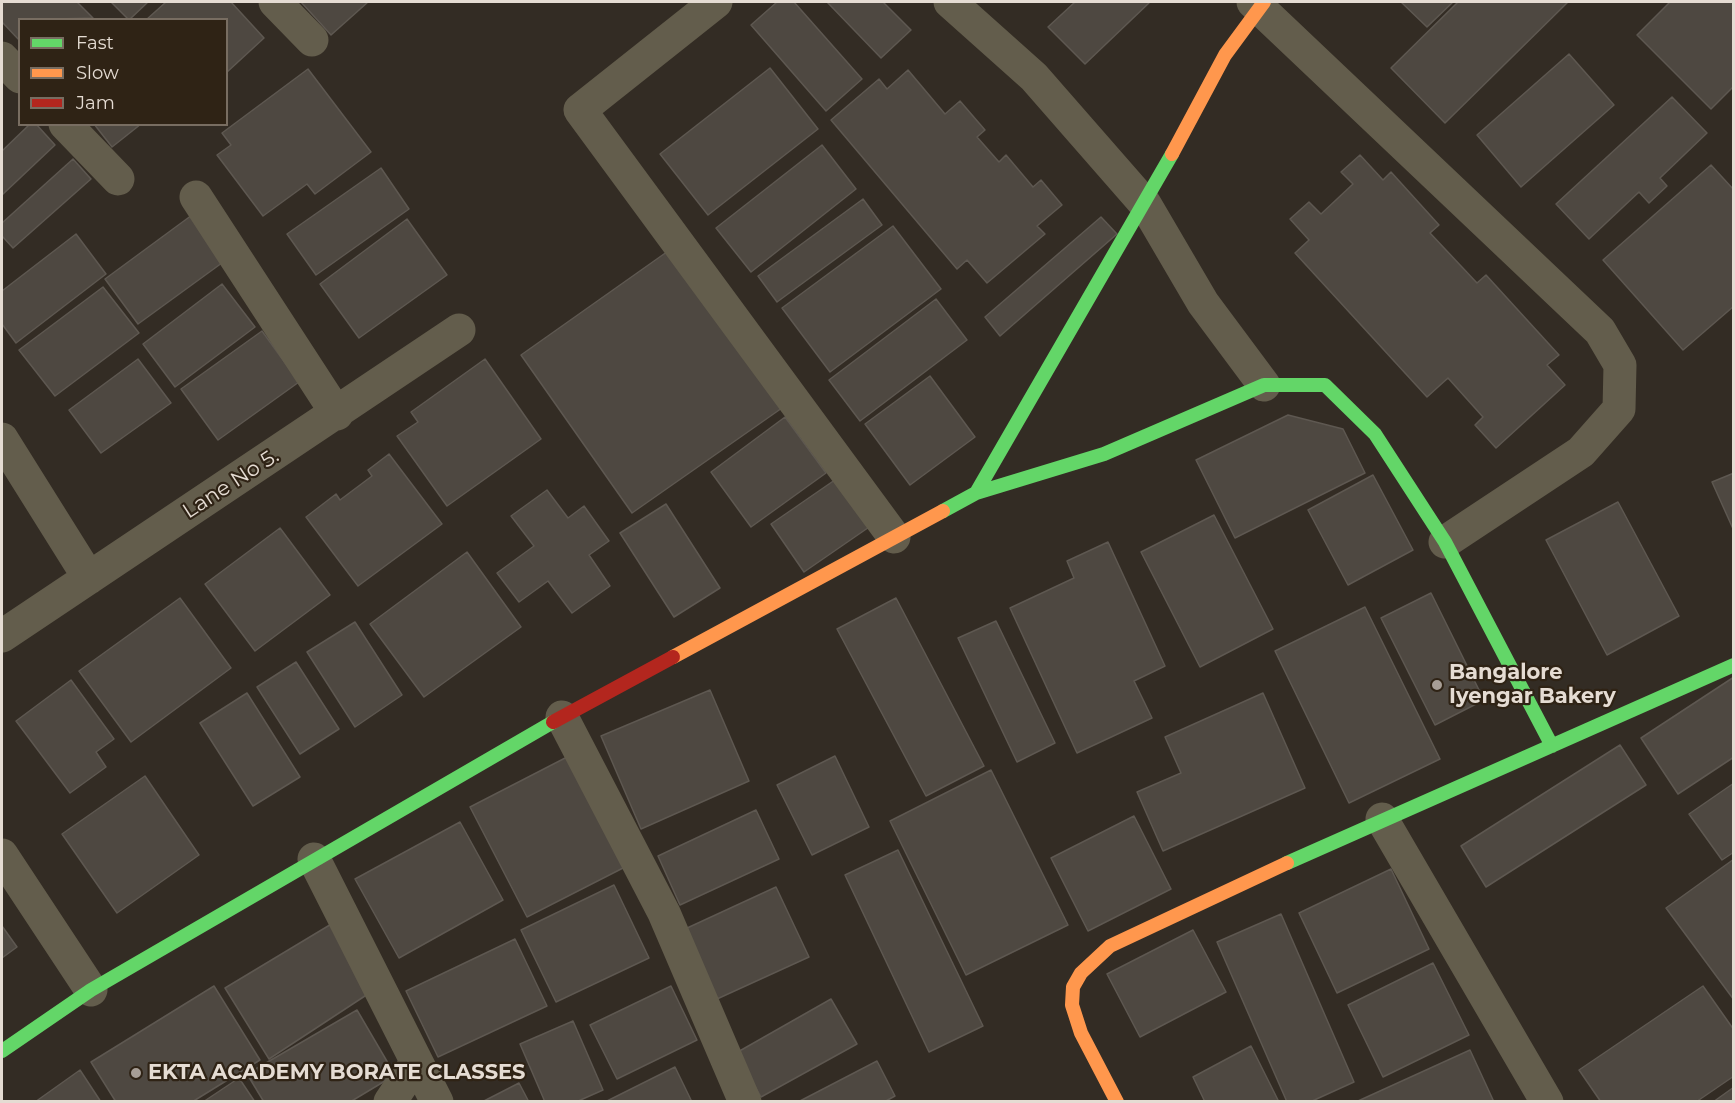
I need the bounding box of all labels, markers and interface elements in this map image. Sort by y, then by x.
legend [18,18,228,126]
text: Fast [76,32,114,54]
text: Slow [76,62,119,84]
text: Jam [76,92,115,114]
street label: Lane No 5. [178,444,284,524]
place label: Bangalore Iyengar Bakery [1449,660,1616,710]
marker: Bangalore Iyengar Bakery [1430,678,1444,692]
place label: EKTA ACADEMY BORATE CLASSES [148,1060,526,1086]
marker: EKTA ACADEMY BORATE CLASSES [129,1066,143,1080]

